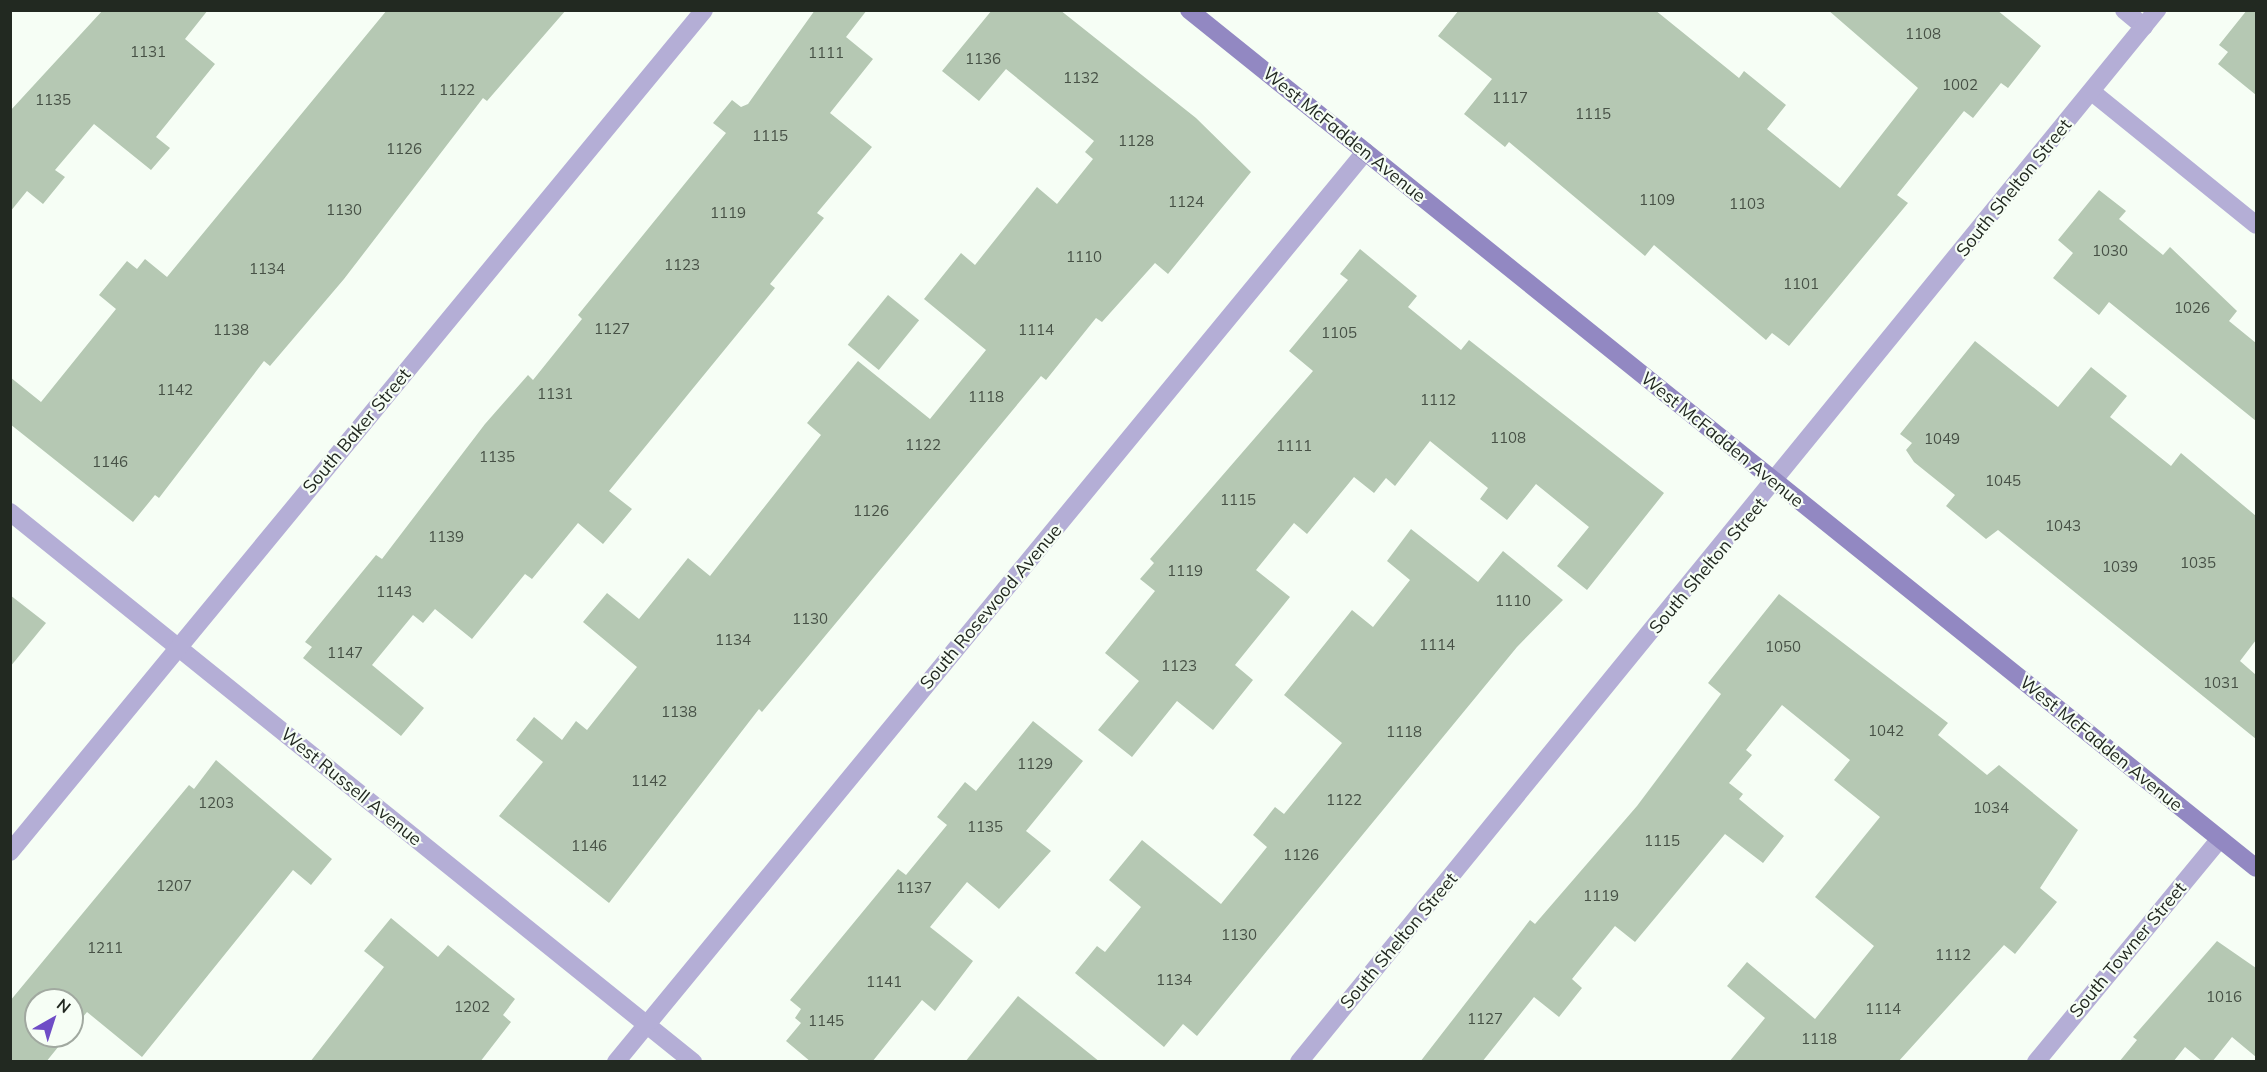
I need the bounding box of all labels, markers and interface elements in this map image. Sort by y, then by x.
house number: 1108 [1905,25,1941,43]
house number: 1131 [130,43,166,61]
house number: 1111 [808,44,844,62]
house number: 1136 [965,50,1001,68]
street label: West McFadden Avenue [1258,63,1430,207]
house number: 1132 [1063,69,1099,87]
house number: 1002 [1942,76,1978,94]
house number: 1122 [439,81,475,99]
house number: 1117 [1492,89,1528,107]
house number: 1135 [35,91,71,109]
house number: 1115 [1575,105,1611,123]
street label: South Shelton Street [1952,115,2076,261]
house number: 1115 [752,127,788,145]
house number: 1128 [1118,132,1154,150]
house number: 1126 [386,140,422,158]
house number: 1109 [1639,191,1675,209]
house number: 1124 [1168,193,1204,211]
house number: 1103 [1729,195,1765,213]
house number: 1130 [326,201,362,219]
house number: 1119 [710,204,746,222]
house number: 1030 [2092,242,2128,260]
house number: 1110 [1066,248,1102,266]
house number: 1123 [664,256,700,274]
house number: 1134 [249,260,285,278]
house number: 1101 [1783,275,1819,293]
house number: 1026 [2174,299,2210,317]
house number: 1127 [594,320,630,338]
house number: 1138 [213,321,249,339]
house number: 1114 [1018,321,1054,339]
house number: 1105 [1321,324,1357,342]
street label: South Baker Street [298,364,416,498]
street label: West McFadden Avenue [1636,368,1808,512]
house number: 1142 [157,381,193,399]
house number: 1131 [537,385,573,403]
house number: 1118 [968,388,1004,406]
house number: 1112 [1420,391,1456,409]
house number: 1108 [1490,429,1526,447]
house number: 1049 [1924,430,1960,448]
house number: 1122 [905,436,941,454]
house number: 1111 [1276,437,1312,455]
house number: 1135 [479,448,515,466]
house number: 1146 [92,453,128,471]
house number: 1045 [1985,472,2021,490]
house number: 1115 [1220,491,1256,509]
street label: South Shelton Street [1645,494,1771,638]
house number: 1126 [853,502,889,520]
house number: 1043 [2045,517,2081,535]
street label: South Rosewood Avenue [916,520,1066,694]
house number: 1139 [428,528,464,546]
house number: 1035 [2180,554,2216,572]
house number: 1039 [2102,558,2138,576]
house number: 1119 [1167,562,1203,580]
house number: 1143 [376,583,412,601]
house number: 1110 [1495,592,1531,610]
house number: 1130 [792,610,828,628]
house number: 1134 [715,631,751,649]
house number: 1114 [1419,636,1455,654]
house number: 1050 [1765,638,1801,656]
house number: 1147 [327,644,363,662]
house number: 1123 [1161,657,1197,675]
street label: West McFadden Avenue [2015,672,2187,816]
house number: 1031 [2203,674,2239,692]
house number: 1138 [661,703,697,721]
house number: 1042 [1868,722,1904,740]
house number: 1118 [1386,723,1422,741]
street label: West Russell Avenue [276,724,426,850]
house number: 1129 [1017,755,1053,773]
house number: 1142 [631,772,667,790]
house number: 1122 [1326,791,1362,809]
house number: 1203 [198,794,234,812]
house number: 1034 [1973,799,2009,817]
house number: 1135 [967,818,1003,836]
house number: 1115 [1644,832,1680,850]
house number: 1146 [571,837,607,855]
house number: 1126 [1283,846,1319,864]
street label: South Shelton Street [1336,869,1462,1013]
house number: 1207 [156,877,192,895]
street label: South Towner Street [2065,878,2191,1022]
house number: 1137 [896,879,932,897]
house number: 1119 [1583,887,1619,905]
house number: 1130 [1221,926,1257,944]
house number: 1211 [87,939,123,957]
house number: 1112 [1935,946,1971,964]
house number: 1134 [1156,971,1192,989]
house number: 1141 [866,973,902,991]
north arrow [24,988,84,1048]
house number: 1016 [2206,988,2242,1006]
text: N [53,994,75,1017]
house number: 1202 [454,998,490,1016]
house number: 1114 [1865,1000,1901,1018]
house number: 1127 [1467,1010,1503,1028]
house number: 1145 [808,1012,844,1030]
house number: 1118 [1801,1030,1837,1048]

